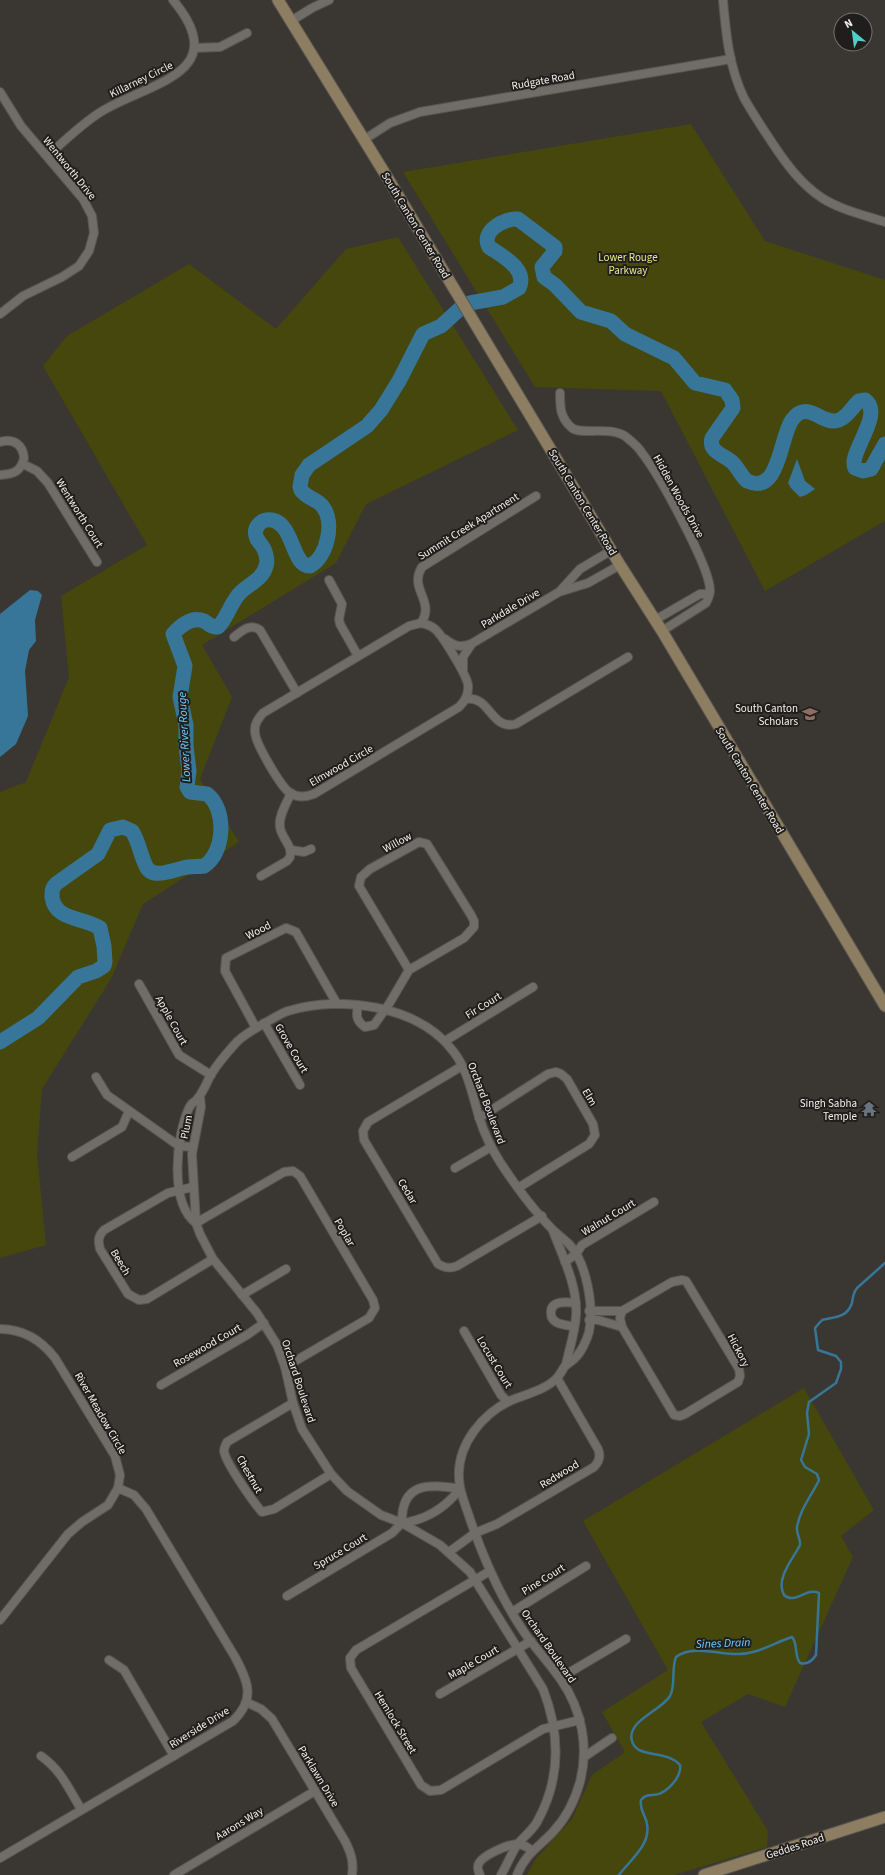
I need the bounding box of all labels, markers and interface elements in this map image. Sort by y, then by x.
north arrow [833,12,873,52]
text: N [842,15,855,32]
street label: Killarney Circle [107,57,176,101]
street label: Rudgate Road [510,68,576,93]
street label: Wentworth Drive [39,134,100,203]
street label: South Canton Center Road [378,169,453,281]
park label: Lower Rouge Parkway [598,250,658,278]
street label: South Canton Center Road [545,446,620,558]
street label: Hidden Woods Drive [649,452,708,541]
street label: Wentworth Court [52,476,107,551]
street label: Summit Creek Apartment [415,489,522,564]
street label: Parkdale Drive [478,585,543,632]
water label: Lower River Rouge [174,691,195,783]
place label: South Canton Scholars [735,701,798,729]
school or university icon: South Canton Scholars [801,705,819,723]
street label: South Canton Center Road [712,724,787,836]
street label: Elmwood Circle [306,741,377,790]
street label: Willow [380,829,414,856]
street label: Wood [243,918,274,943]
street label: Fir Court [462,988,504,1022]
street label: Apple Court [152,993,191,1048]
street label: Grove Court [271,1021,312,1076]
street label: Orchard Boulevard [464,1060,509,1146]
street label: Elm [579,1086,600,1109]
place label: Singh Sabha Temple [800,1096,858,1124]
temple icon: Singh Sabha Temple [860,1100,878,1118]
street label: Plum [177,1114,196,1140]
street label: Cedar [394,1176,421,1207]
street label: Walnut Court [578,1195,638,1239]
street label: Poplar [331,1215,359,1249]
street label: Beech [107,1246,134,1278]
street label: Rosewood Court [171,1320,244,1371]
street label: Hickory [724,1331,753,1369]
street label: Locust Court [473,1333,516,1391]
street label: Orchard Boulevard [278,1338,319,1425]
street label: River Meadow Circle [71,1369,130,1458]
street label: Chestnut [233,1453,267,1496]
street label: Redwood [537,1457,582,1492]
street label: Spruce Court [311,1529,370,1573]
street label: Pine Court [519,1560,568,1599]
street label: Orchard Boulevard [518,1607,580,1686]
water label: Sines Drain [695,1634,751,1653]
street label: Maple Court [445,1642,501,1683]
street label: Hemlock Street [371,1688,420,1757]
street label: Riverside Drive [166,1703,233,1752]
street label: Parklawn Drive [294,1743,343,1810]
street label: Aarons Way [212,1803,266,1844]
street label: Geddes Road [764,1830,826,1863]

